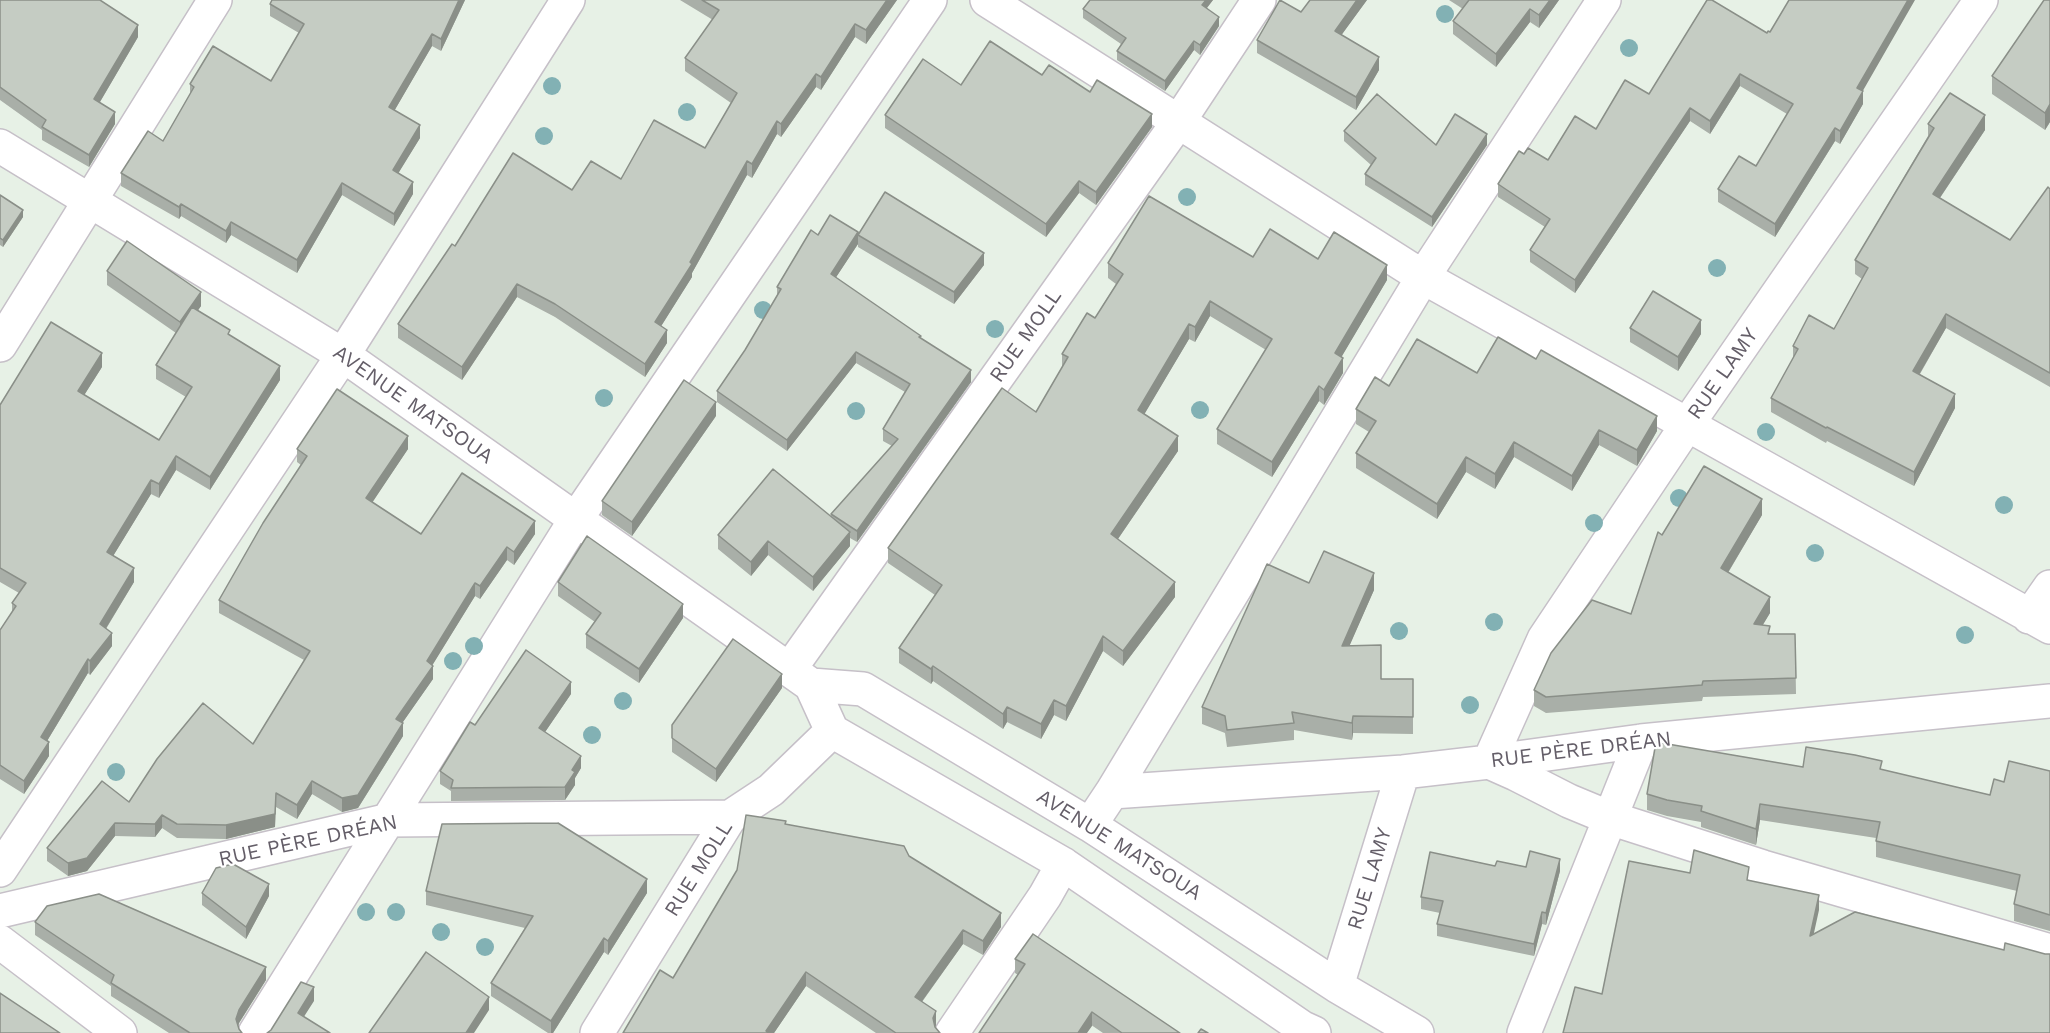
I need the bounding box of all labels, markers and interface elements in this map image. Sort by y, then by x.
street label: RUE MOLL [985,284,1067,388]
street label: RUE LAMY [1682,323,1764,425]
street label: AVENUE MATSOUA [328,340,498,470]
street label: RUE PÈRE DRÉAN [1489,726,1673,774]
street label: AVENUE MATSOUA [1032,784,1206,906]
street label: RUE PÈRE DRÉAN [216,810,400,872]
street label: RUE MOLL [660,816,738,922]
street label: RUE LAMY [1342,825,1398,933]

